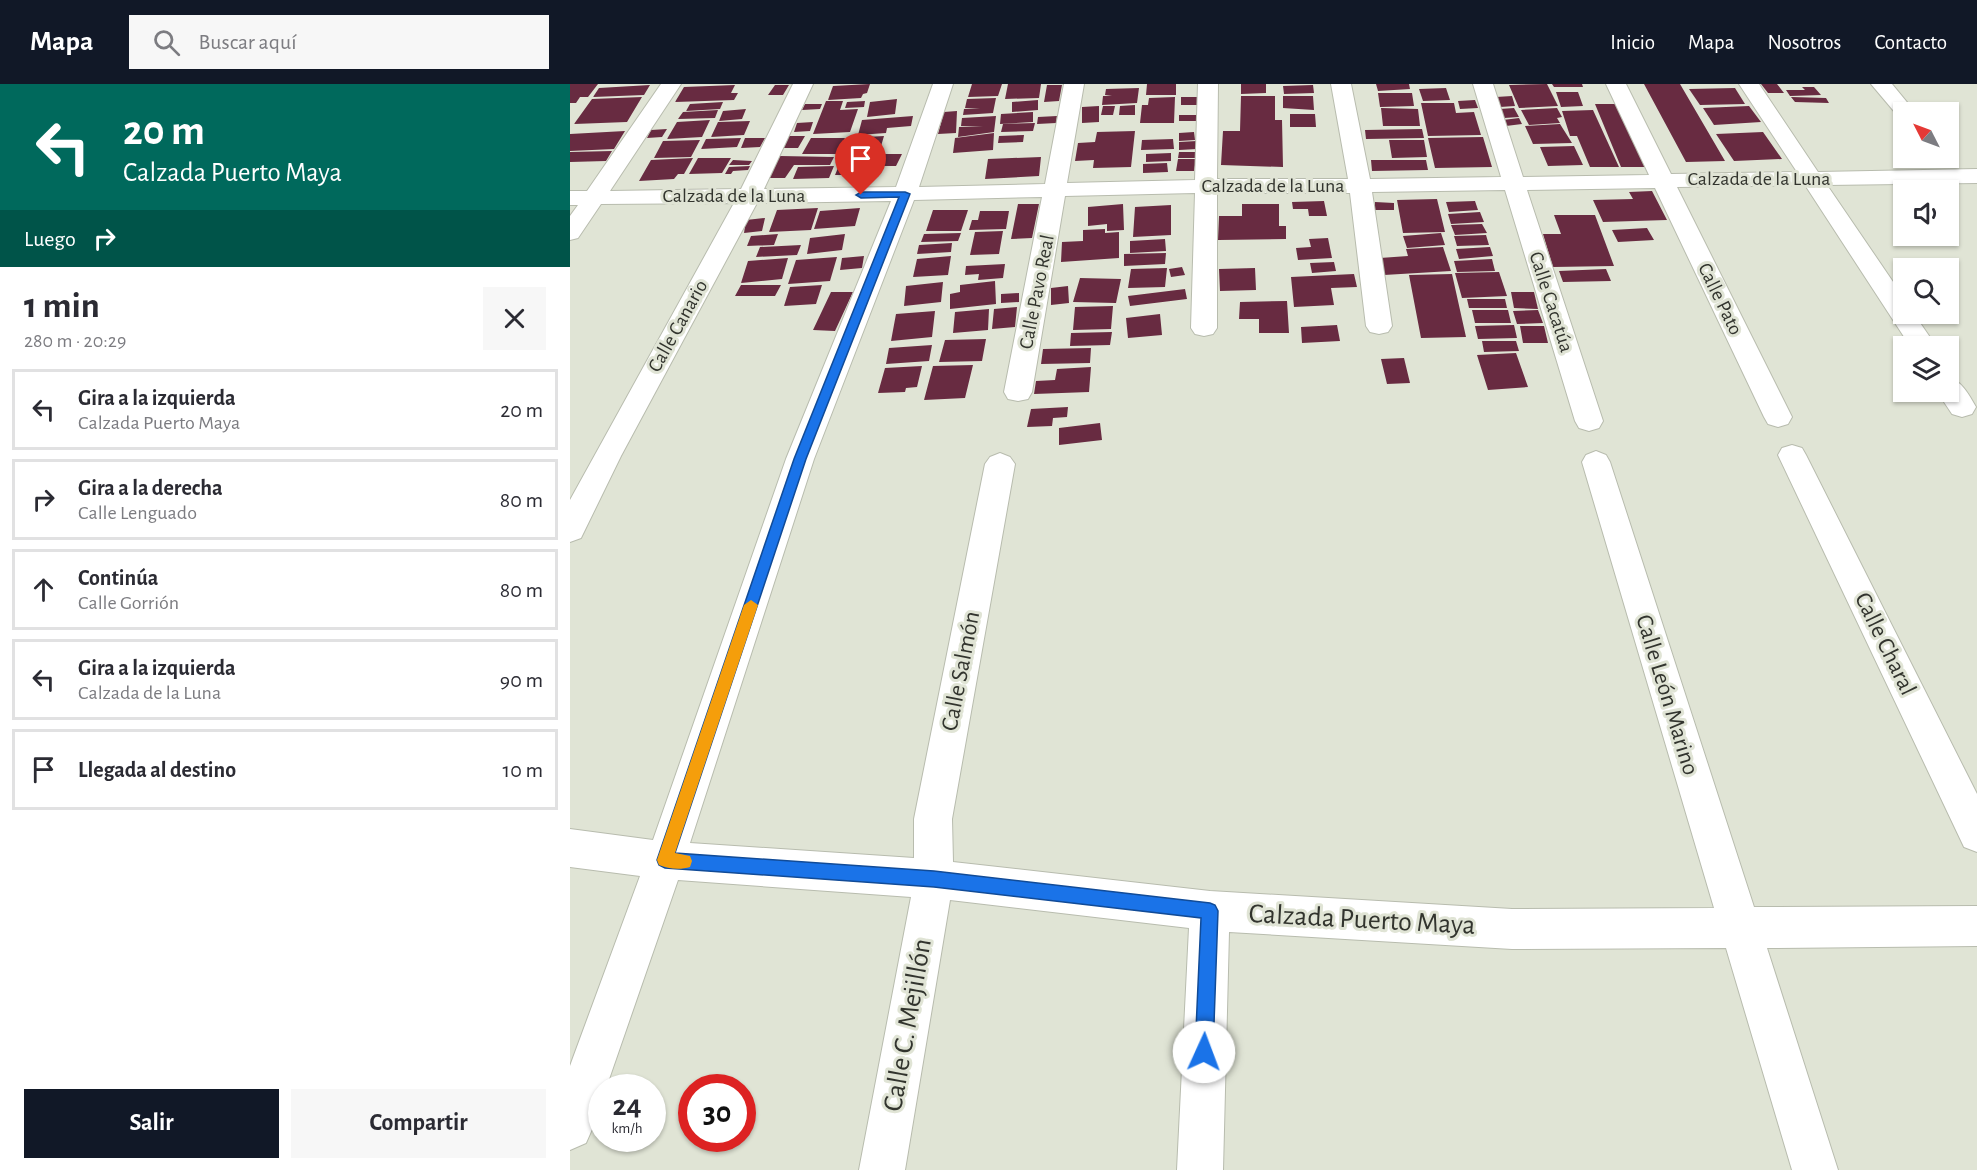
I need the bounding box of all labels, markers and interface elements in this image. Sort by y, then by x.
search box [129,15,549,69]
icon: search [150,26,183,59]
text: Mapa [30,28,93,56]
text: Buscar aquí [198,31,297,53]
text: Inicio [1610,32,1655,53]
text: Mapa [1688,32,1735,53]
text: Nosotros [1768,32,1841,53]
text: Contacto [1874,32,1947,53]
north arrow [1893,102,1959,168]
map controls [1893,102,1959,402]
icon: left [24,108,102,186]
text: 20 m [123,110,205,152]
pin [835,133,886,195]
icon: arrive [844,142,877,175]
text: Calzada Puerto Maya [123,159,342,186]
street label: Calzada de la Luna [1687,169,1831,189]
street label: Calzada de la Luna [1201,176,1345,196]
button: sound [1893,180,1959,246]
street label: Calzada de la Luna [662,186,806,206]
icon: right [88,222,121,255]
text: Luego [24,228,76,250]
street label: Calle Pavo Real [1016,233,1058,351]
street label: Calle Cacatúa [1525,249,1577,355]
button: search [1893,258,1959,324]
street label: Calle Pato [1694,260,1746,338]
street label: Calle Canario [645,277,711,375]
button: close [483,287,546,350]
text: 1 min [24,288,100,324]
text: 280 m · 20:29 [24,331,126,351]
button: layers [1893,336,1959,402]
text: Gira a la izquierda [78,387,236,409]
icon: left [27,393,60,426]
text: 20 m [500,399,543,421]
text: Calzada Puerto Maya [78,413,240,433]
text: Gira a la derecha [78,477,223,499]
icon: right [27,483,60,516]
text: 80 m [500,489,543,511]
text: Calle Lenguado [78,503,197,523]
text: Continúa [78,567,158,589]
icon: ahead [27,573,60,606]
text: 80 m [500,579,543,601]
street label: Calle Charal [1850,589,1920,699]
text: Calle Gorrión [78,593,179,613]
street label: Calle Salmón [938,609,984,733]
street label: Calle León Marino [1631,612,1703,778]
text: Gira a la izquierda [78,657,236,679]
icon: left [27,663,60,696]
text: 90 m [500,669,543,691]
text: Calzada de la Luna [78,683,221,703]
icon: arrive [27,753,60,786]
text: Llegada al destino [78,759,236,781]
text: 10 m [503,759,543,781]
street label: Calzada Puerto Maya [1248,900,1476,940]
street label: Calle C. Mejillón [879,936,937,1114]
position arrow [1172,1020,1236,1084]
speed limit sign: 30 [678,1074,756,1152]
button: Salir [24,1089,279,1158]
button: Compartir [291,1089,546,1158]
text: 24 [612,1091,642,1121]
text: km/h [612,1121,642,1136]

